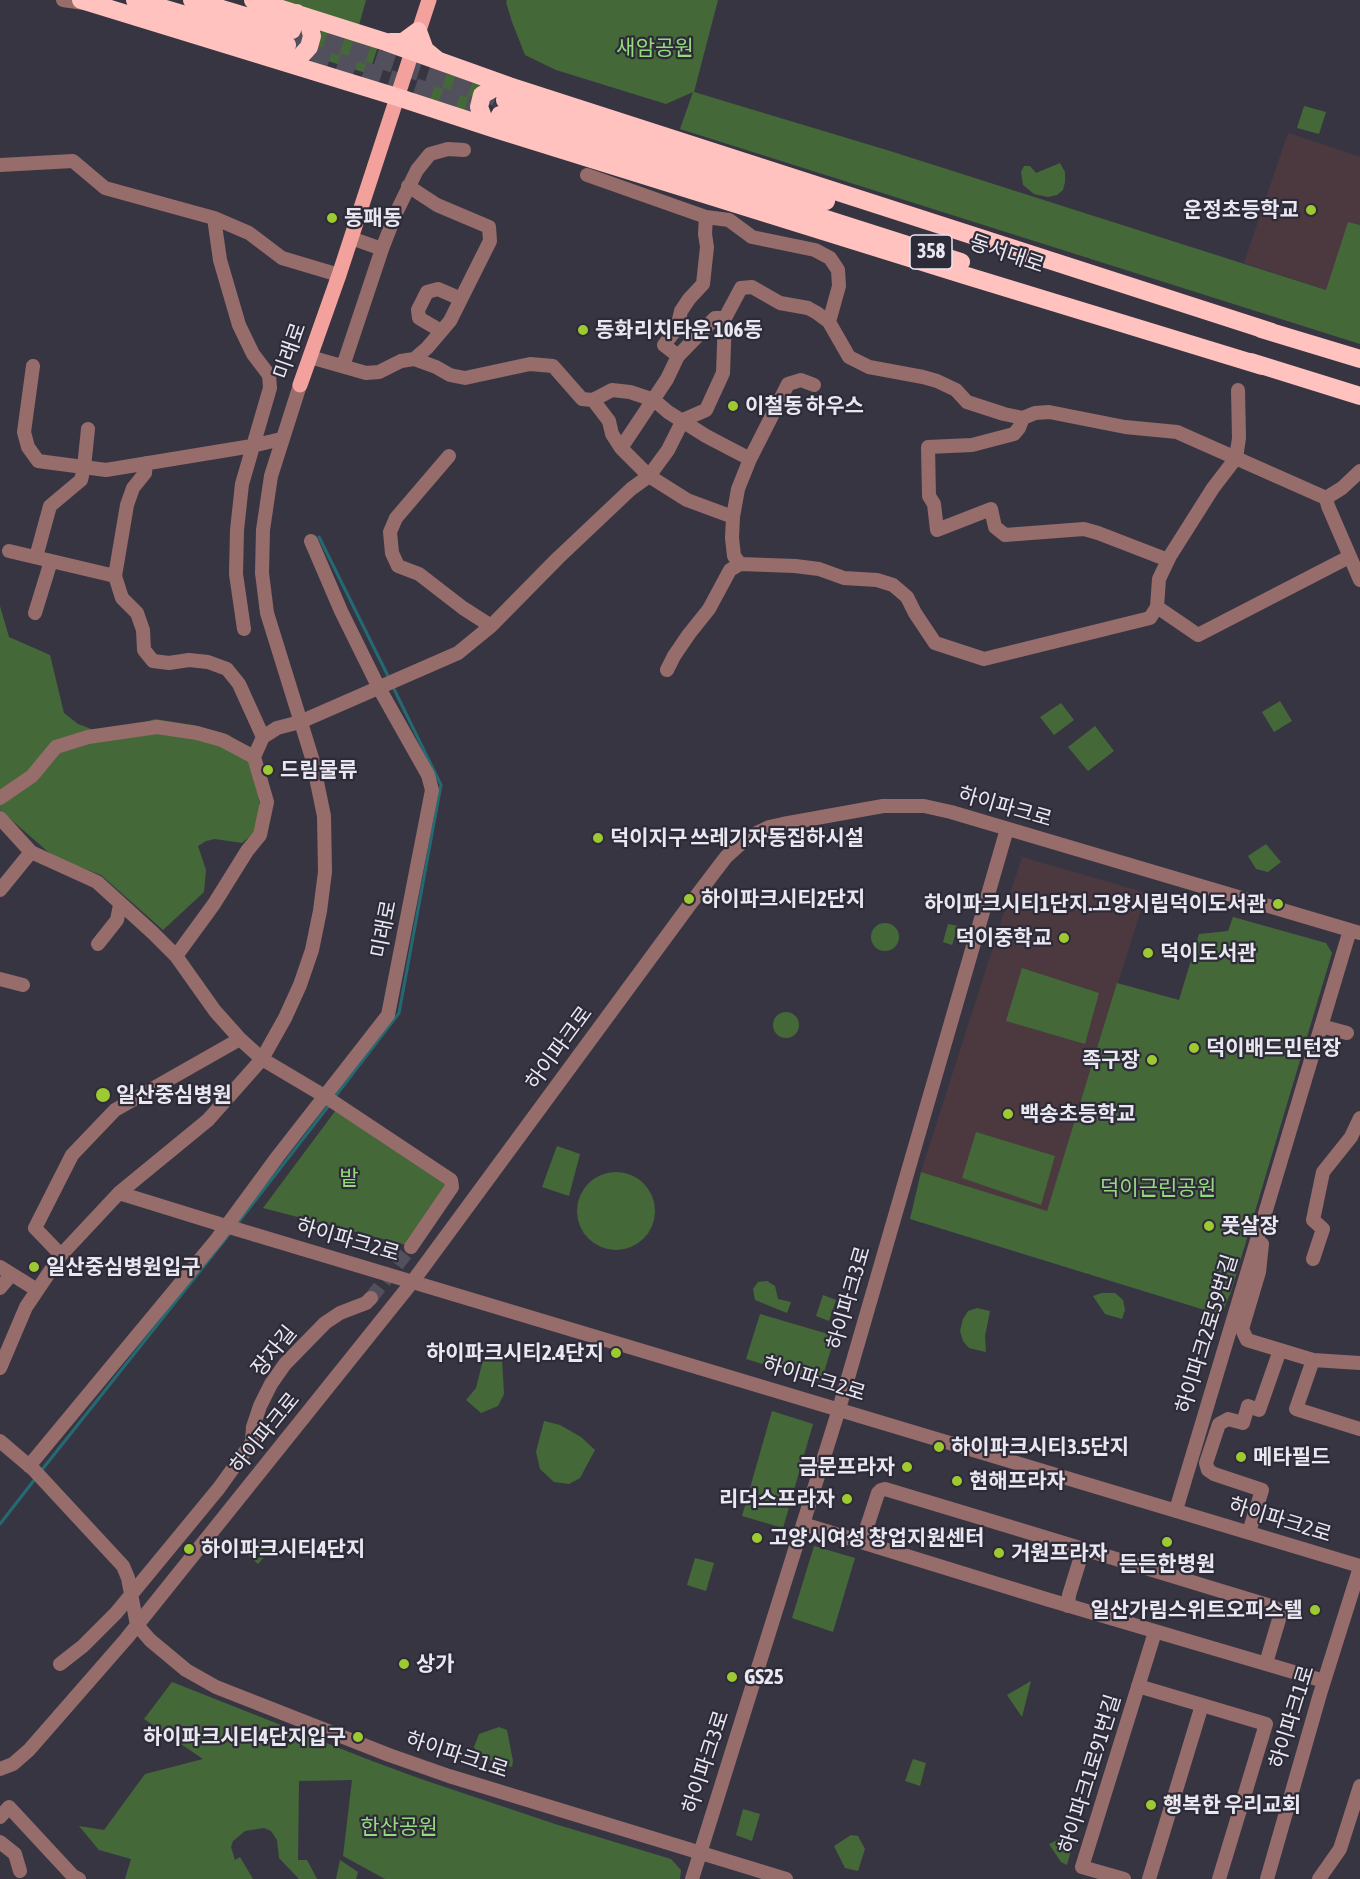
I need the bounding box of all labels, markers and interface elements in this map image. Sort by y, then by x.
park label: 새암공원 [616,35,694,61]
place label: 운정초등학교 [1183,197,1299,223]
marker: 운정초등학교 [1304,203,1318,217]
place label: 동패동 [344,205,402,231]
marker: 동패동 [325,211,339,225]
street label: 동서대로 [966,230,1048,278]
road number: 358 [910,235,952,269]
place label: 동화리치타운 106동 [595,317,763,343]
street label: 미래로 [269,319,311,383]
marker: 동화리치타운 106동 [576,323,590,337]
place label: 이철동 하우스 [745,393,864,419]
marker: 이철동 하우스 [726,399,740,413]
place label: 드림물류 [280,757,357,783]
marker: 드림물류 [261,763,275,777]
street label: 하이파크로 [955,782,1055,832]
place label: 덕이지구 쓰레기자동집하시설 [610,825,864,851]
marker: 덕이지구 쓰레기자동집하시설 [591,831,605,845]
place label: 하이파크시티2단지 [701,886,865,912]
place label: 하이파크시티1단지.고양시립덕이도서관 [924,891,1266,917]
marker: 하이파크시티2단지 [682,892,696,906]
marker: 하이파크시티1단지.고양시립덕이도서관 [1271,897,1285,911]
street label: 미래로 [366,898,402,960]
place label: 덕이중학교 [955,925,1052,951]
marker: 덕이중학교 [1057,931,1071,945]
place label: 덕이도서관 [1160,940,1257,966]
marker: 덕이도서관 [1141,946,1155,960]
street label: 하이파크로 [520,1002,598,1094]
place label: 덕이배드민턴장 [1206,1035,1341,1061]
marker: 덕이배드민턴장 [1187,1041,1201,1055]
place label: 족구장 [1082,1047,1140,1073]
marker: 족구장 [1145,1053,1159,1067]
place label: 일산중심병원 [116,1082,232,1108]
marker: 일산중심병원 [94,1086,112,1104]
place label: 백송초등학교 [1020,1101,1136,1127]
marker: 백송초등학교 [1001,1107,1015,1121]
park label: 밭 [339,1165,359,1191]
park label: 덕이근린공원 [1100,1175,1216,1201]
street label: 하이파크2로 [293,1213,403,1267]
place label: 풋살장 [1221,1213,1279,1239]
marker: 풋살장 [1202,1219,1216,1233]
street label: 하이파크3로 [822,1243,876,1353]
street label: 하이파크2로59번길 [1171,1251,1243,1417]
place label: 일산중심병원입구 [46,1254,201,1280]
marker: 일산중심병원입구 [27,1260,41,1274]
street label: 장자길 [246,1321,302,1381]
place label: 하이파크시티2.4단지 [426,1340,604,1366]
marker: 하이파크시티2.4단지 [609,1346,623,1360]
street label: 하이파크2로 [759,1351,869,1407]
street label: 하이파크로 [225,1388,305,1478]
place label: 하이파크시티3.5단지 [951,1434,1129,1460]
marker: 하이파크시티3.5단지 [932,1440,946,1454]
place label: 메타필드 [1253,1444,1330,1470]
marker: 메타필드 [1234,1450,1248,1464]
place label: 금문프라자 [798,1454,895,1480]
marker: 금문프라자 [900,1460,914,1474]
place label: 현해프라자 [969,1468,1066,1494]
marker: 현해프라자 [950,1474,964,1488]
place label: 리더스프라자 [719,1486,835,1512]
marker: 리더스프라자 [840,1492,854,1506]
street label: 하이파크2로 [1225,1492,1335,1548]
place label: 고양시여성 창업지원센터 [769,1525,984,1551]
marker: 고양시여성 창업지원센터 [750,1531,764,1545]
marker: 든든한병원 [1160,1535,1174,1549]
place label: 하이파크시티4단지 [201,1536,365,1562]
place label: 거원프라자 [1011,1540,1108,1566]
marker: 하이파크시티4단지 [182,1542,196,1556]
marker: 거원프라자 [992,1546,1006,1560]
place label: 든든한병원 [1119,1551,1215,1577]
place label: 일산가림스위트오피스텔 [1090,1597,1303,1623]
marker: 일산가림스위트오피스텔 [1308,1603,1322,1617]
place label: 상가 [416,1651,455,1677]
marker: 상가 [397,1657,411,1671]
street label: 하이파크1로 [1264,1662,1320,1772]
place label: GS25 [744,1664,784,1690]
marker: GS25 [725,1670,739,1684]
street label: 하이파크1로91번길 [1054,1691,1126,1857]
street label: 하이파크3로 [678,1707,734,1817]
place label: 하이파크시티4단지입구 [143,1724,346,1750]
street label: 하이파크1로 [402,1727,512,1783]
marker: 하이파크시티4단지입구 [351,1730,365,1744]
place label: 행복한 우리교회 [1163,1792,1301,1818]
marker: 행복한 우리교회 [1144,1798,1158,1812]
park label: 한산공원 [360,1814,438,1840]

